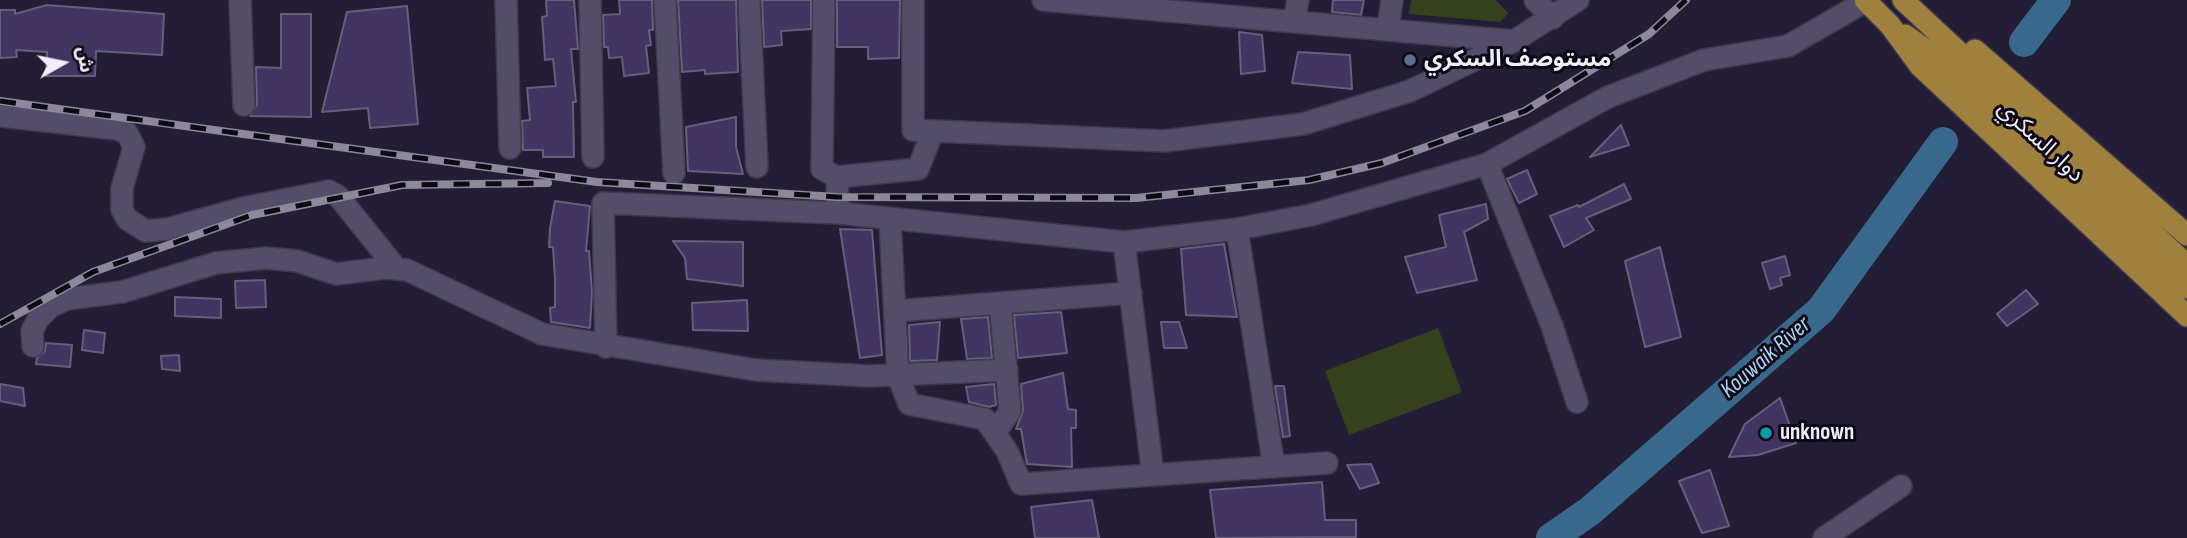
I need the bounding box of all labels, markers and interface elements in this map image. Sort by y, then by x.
north arrow [28,28,98,98]
text: ش [71,45,98,74]
place label: مستوصف السكري [1424,46,1611,74]
marker: مستوصف السكري [1402,52,1418,68]
street label: دوار السكري [1991,95,2089,189]
water label: Kouwaik River [1715,311,1817,405]
place label: unknown [1780,419,1854,447]
marker: unknown [1758,425,1774,441]

